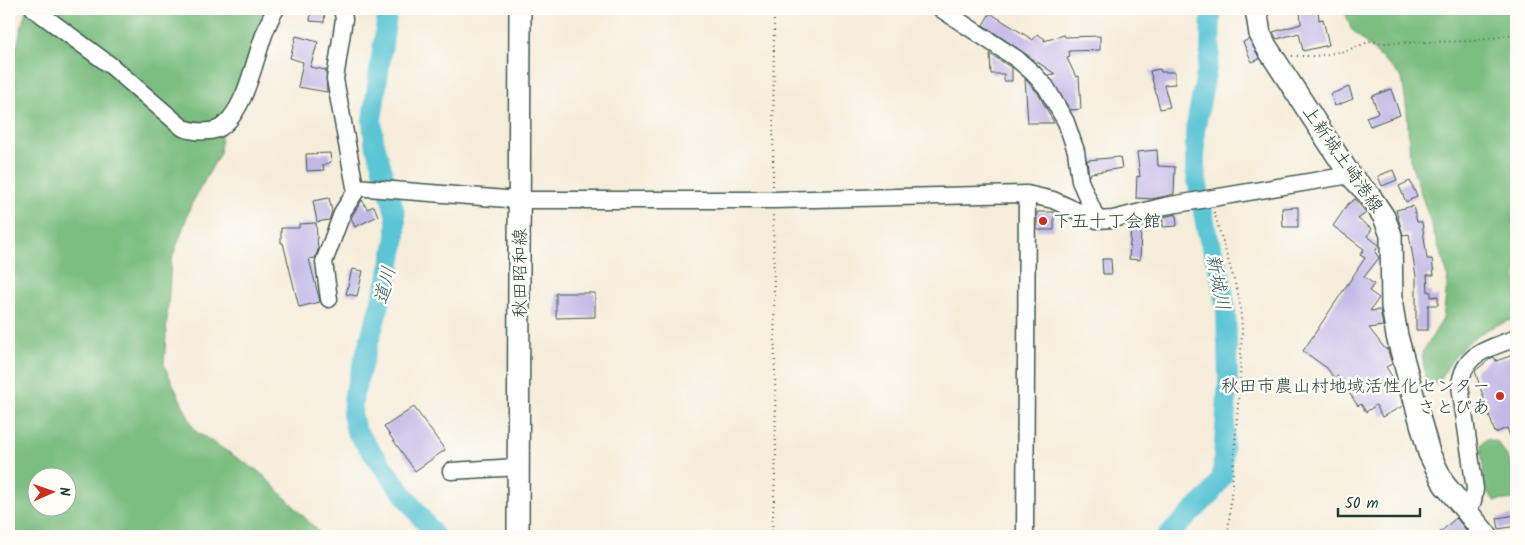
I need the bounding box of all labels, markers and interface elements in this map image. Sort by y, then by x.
street label: 上新城土崎港線 [1294,100,1390,220]
place label: 下五十丁会館 [1053,208,1161,237]
marker: 下五十丁会館 [1037,215,1049,227]
street label: 秋田昭和線 [507,228,536,318]
water label: 新城川 [1197,252,1237,313]
water label: 道川 [367,263,405,308]
place label: 秋田市農山村地域活性化センター さとぴあ [1221,373,1490,423]
marker: 秋田市農山村地域活性化センター さとぴあ [1494,390,1506,402]
north arrow [28,468,78,518]
scale bar [1338,485,1420,517]
text: N [53,487,75,497]
text: 50 m [1345,492,1379,516]

